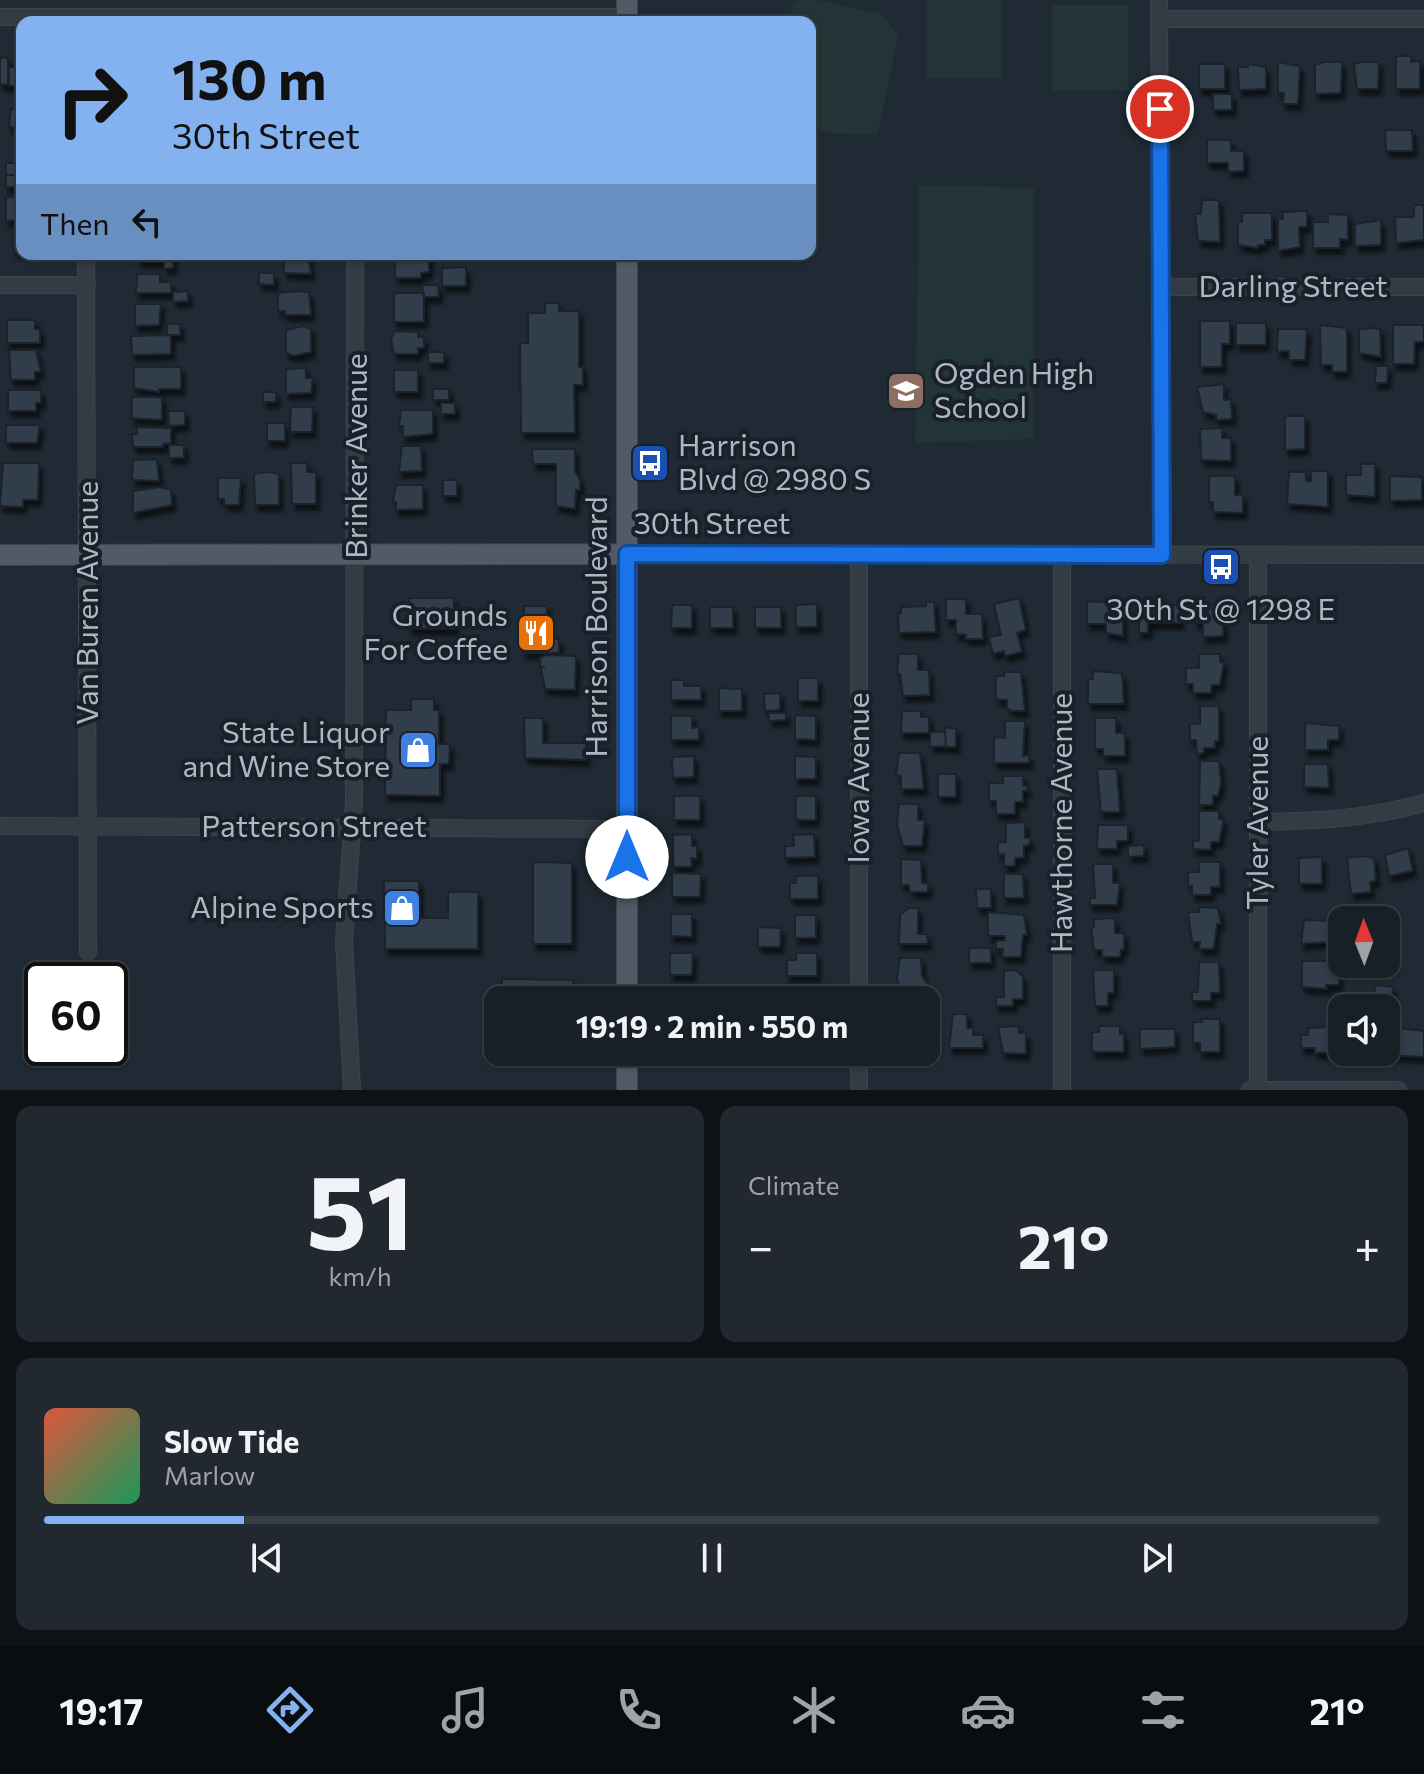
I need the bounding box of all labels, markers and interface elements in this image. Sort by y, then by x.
text: 130 m [172,43,327,112]
icon: right [40,48,144,152]
pin [1126,75,1194,143]
icon: arrive [1138,87,1182,131]
text: 30th Street [172,112,360,156]
icon: left [125,200,169,244]
text: Then [40,204,109,241]
street label: Darling Street [1198,266,1388,303]
street label: Brinker Avenue [336,353,373,559]
place label: Ogden High School [934,353,1094,424]
school or university icon: Ogden High School [885,370,927,412]
place label: Harrison Blvd @ 2980 S [678,425,871,496]
bus stop icon: Harrison Blvd @ 2980 S [629,442,671,484]
street label: Van Buren Avenue [67,481,104,725]
street label: Harrison Boulevard [576,496,613,758]
street label: 30th Street [634,503,790,540]
bus stop icon: 30th St @ 1298 E [1200,546,1242,588]
place label: 30th St @ 1298 E [1107,589,1335,626]
place label: Grounds For Coffee [364,595,508,666]
restaurant icon: Grounds For Coffee [515,612,557,654]
street label: Iowa Avenue [838,693,875,863]
street label: Hawthorne Avenue [1041,693,1078,953]
place label: State Liquor and Wine Store [182,712,390,783]
shop icon: State Liquor and Wine Store [397,729,439,771]
street label: Tyler Avenue [1237,736,1274,910]
street label: Patterson Street [201,806,427,843]
position arrow [585,815,669,899]
place label: Alpine Sports [190,887,374,924]
shop icon: Alpine Sports [381,887,423,929]
north arrow [1328,906,1400,978]
map controls [1328,906,1400,1066]
speed limit sign: 60 [24,962,128,1066]
button: sound [1328,994,1400,1066]
text: 19:19 · 2 min · 550 m [576,1007,848,1044]
text: 51 [306,1144,414,1271]
text: Climate [748,1169,840,1200]
text: 21° [1018,1208,1110,1281]
text: − [748,1218,773,1272]
text: + [1354,1218,1380,1272]
text: km/h [328,1260,392,1291]
text: Slow Tide [164,1422,299,1459]
text: Marlow [164,1459,255,1490]
icon: previous [245,1536,289,1580]
icon: pause [690,1536,734,1580]
icon: next [1135,1536,1179,1580]
icon: directions [262,1682,318,1738]
icon: music [437,1682,493,1738]
icon: phone [611,1682,667,1738]
icon: climate [786,1682,842,1738]
icon: car [960,1682,1016,1738]
icon: filters [1135,1682,1191,1738]
text: 19:17 [59,1688,143,1732]
text: 21° [1310,1688,1365,1732]

